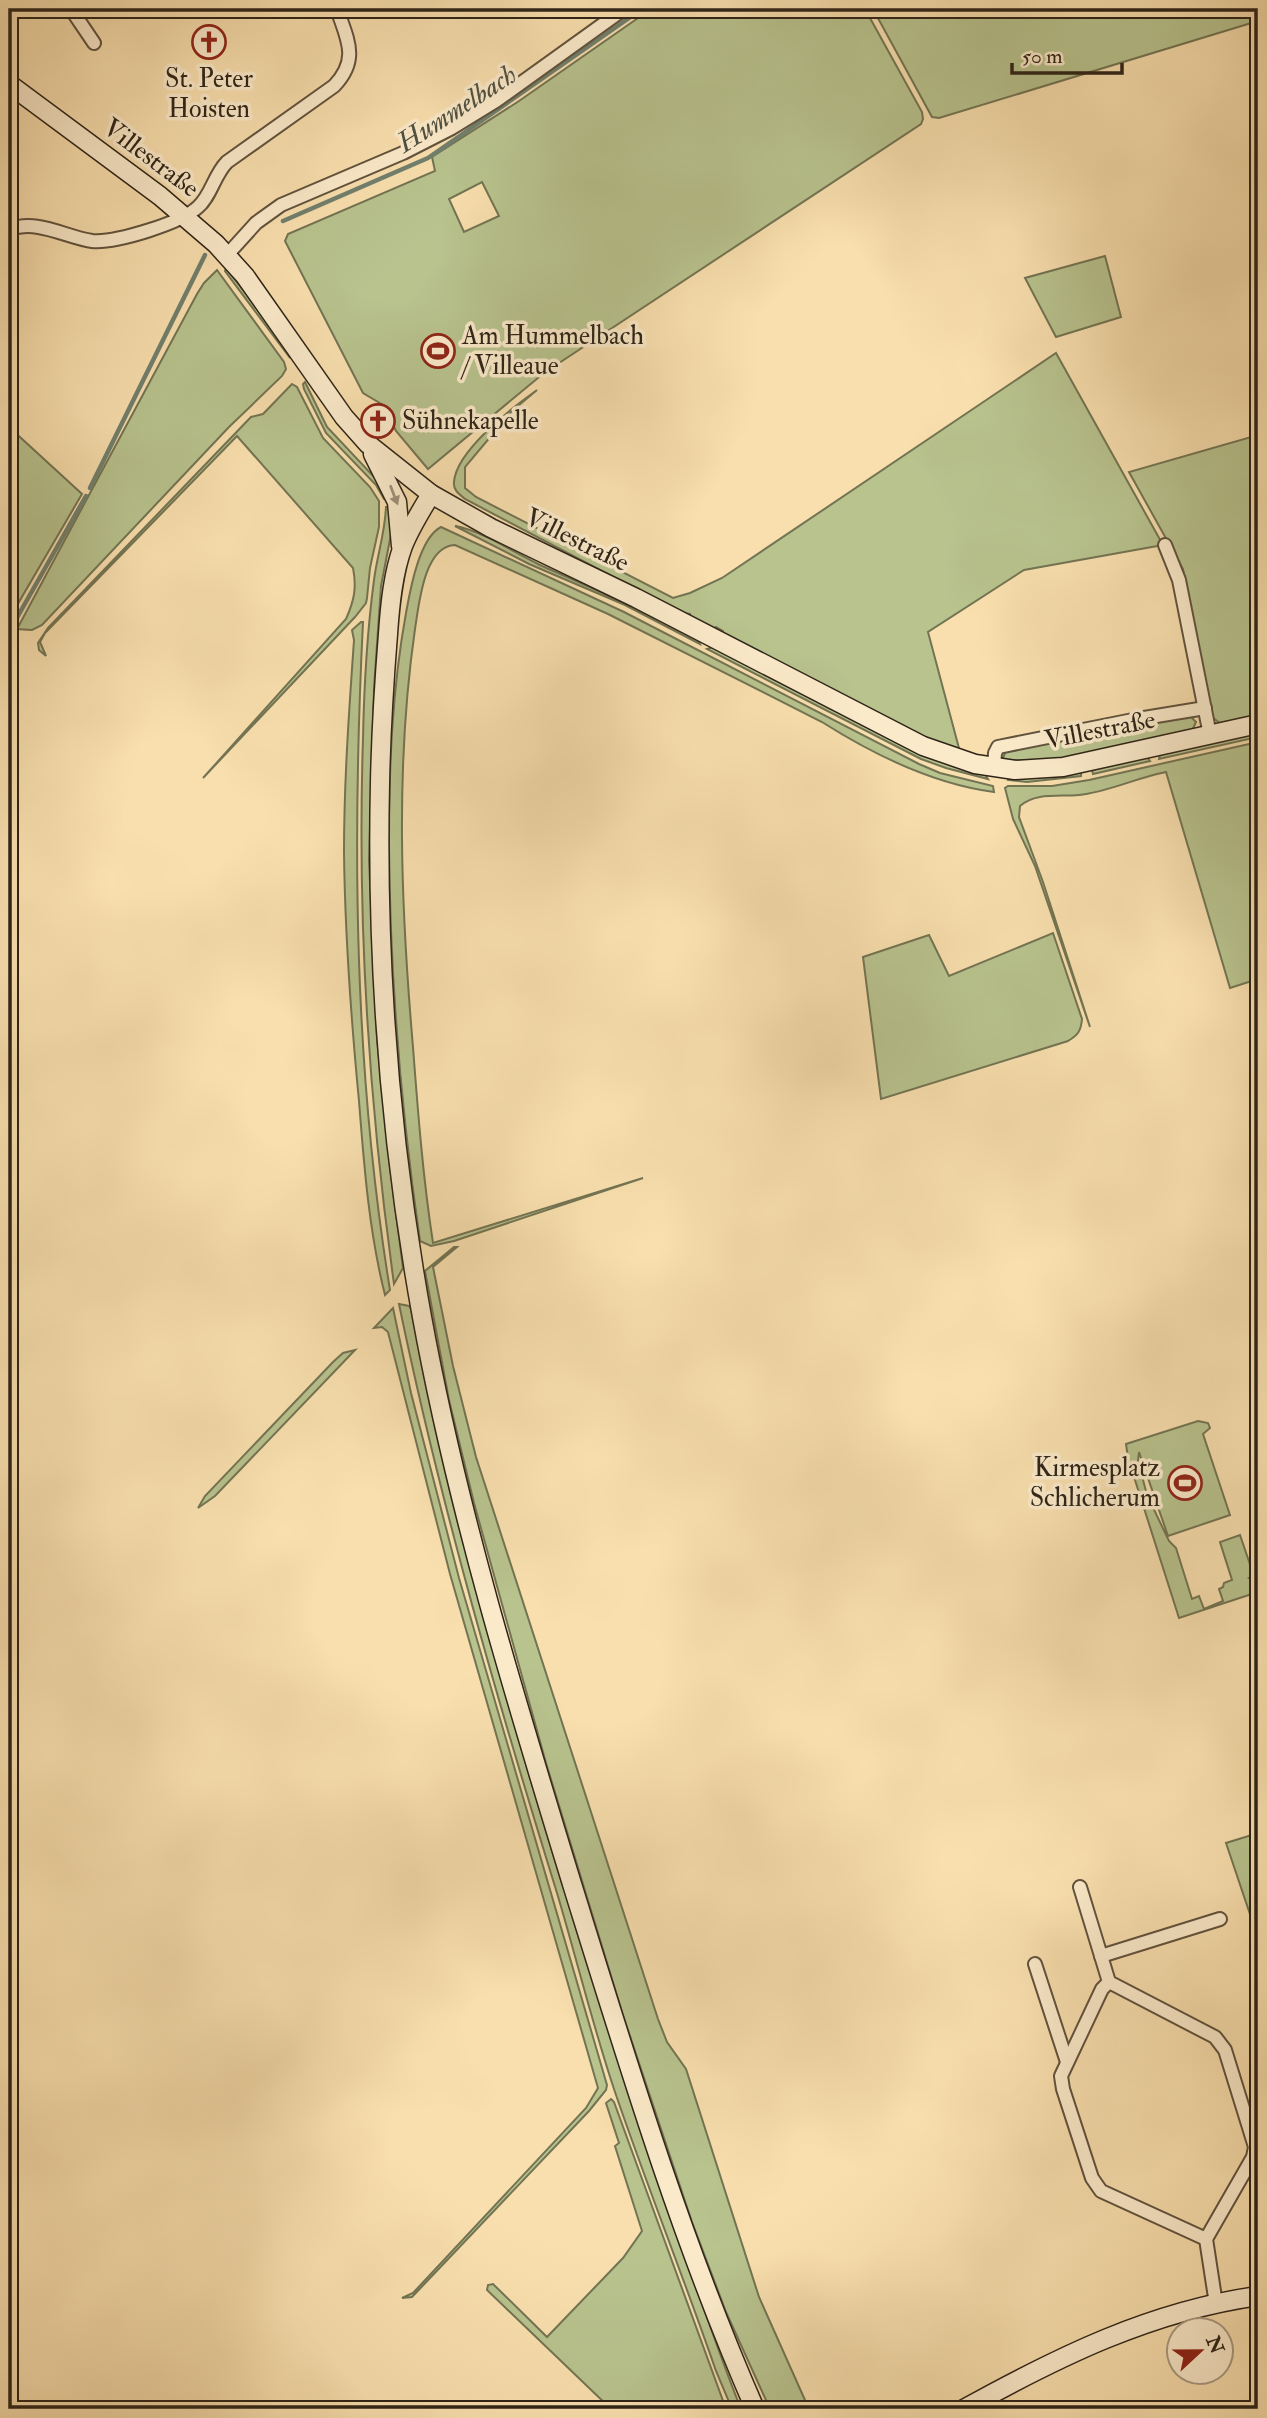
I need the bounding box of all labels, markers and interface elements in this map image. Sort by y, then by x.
church icon: St. Peter Hoisten [190,23,228,61]
scale bar [1012,32,1122,76]
text: 50 m [1022,43,1063,70]
water label: Hummelbach [389,57,524,162]
place label: St. Peter Hoisten [165,63,253,125]
street label: Villestraße [97,112,205,205]
place label: Am Hummelbach / Villeaue [460,320,644,382]
sports icon: Am Hummelbach / Villeaue [419,332,457,370]
church icon: Sühnekapelle [359,402,397,440]
place label: Sühnekapelle [402,405,539,438]
one-way arrow [388,484,399,505]
street label: Villestraße [520,501,634,579]
street label: Villestraße [1042,704,1158,756]
place label: Kirmesplatz Schlicherum [1030,1452,1160,1514]
sports icon: Kirmesplatz Schlicherum [1166,1464,1204,1502]
north arrow [1166,2316,1236,2386]
text: N [1200,2332,1230,2358]

